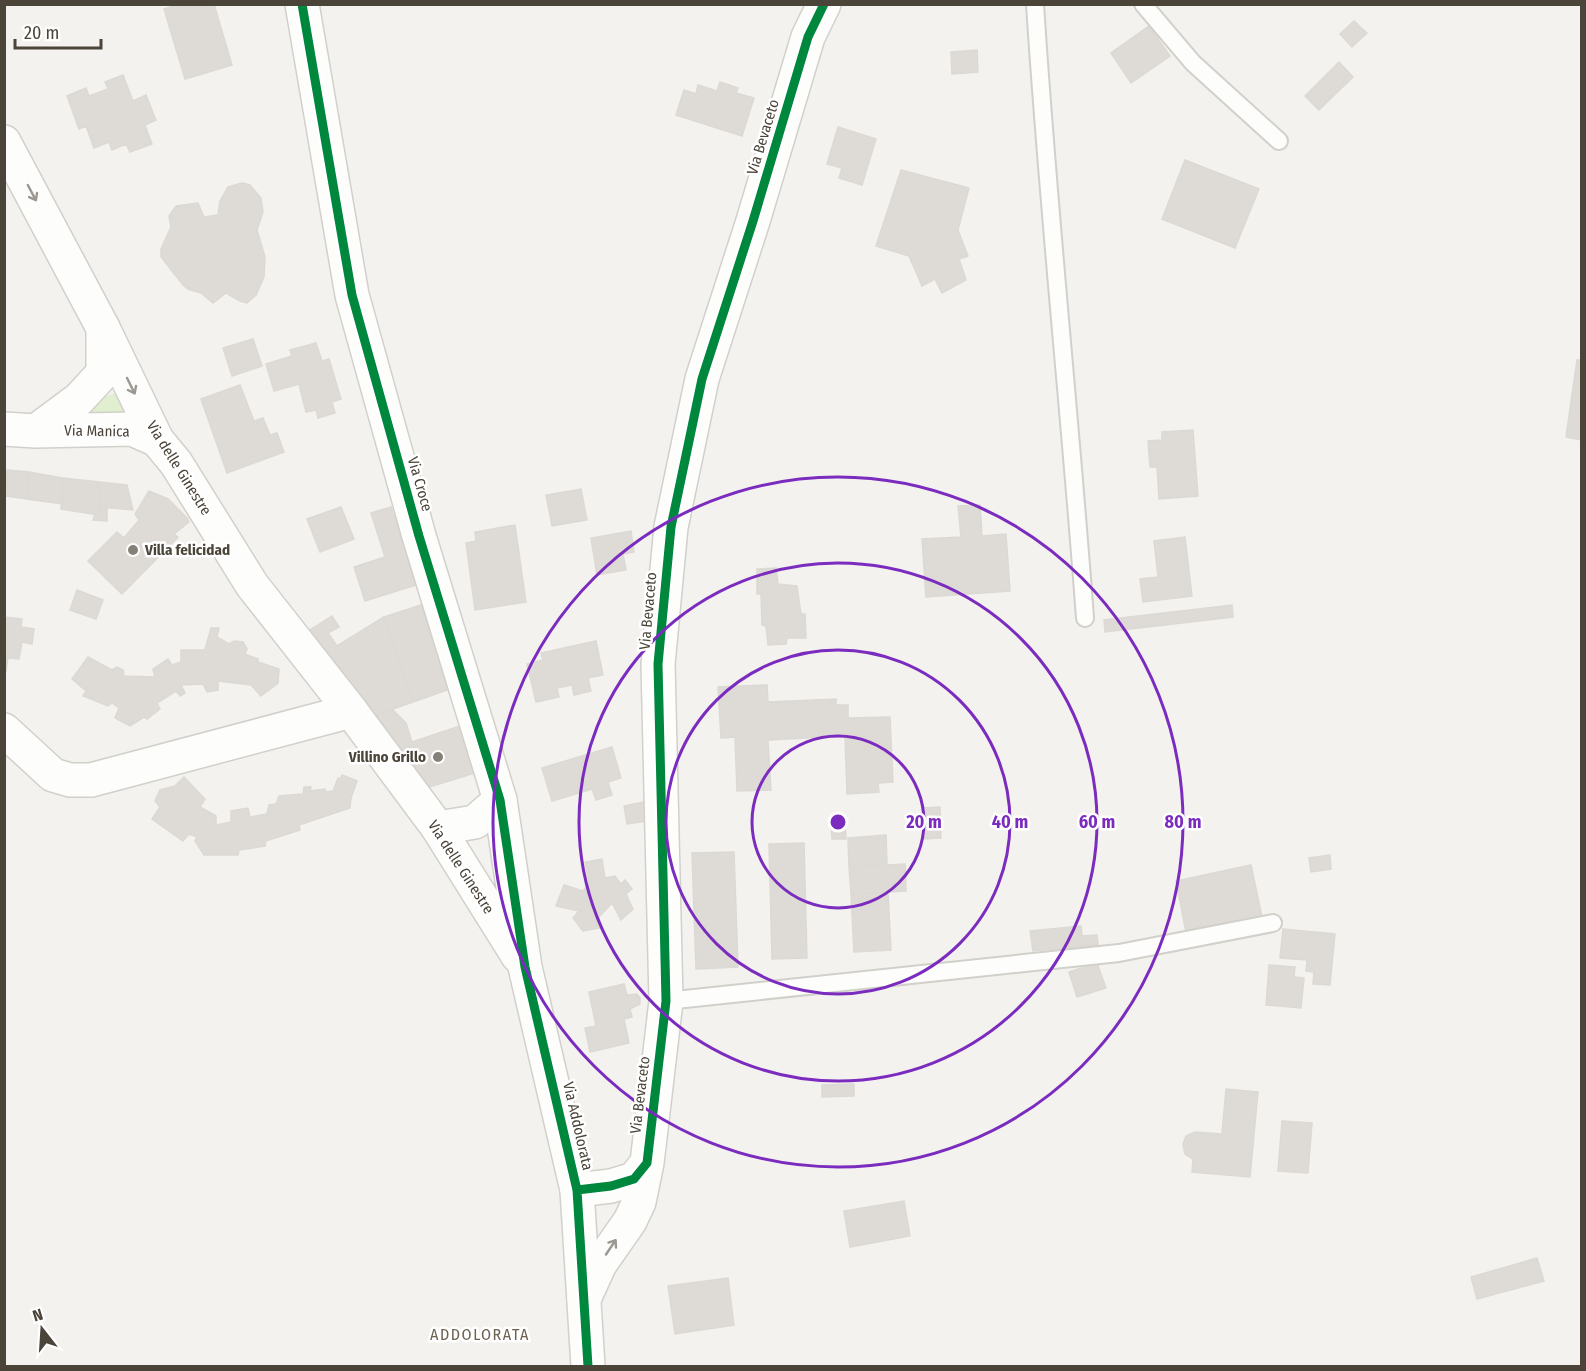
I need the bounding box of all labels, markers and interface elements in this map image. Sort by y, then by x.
scale bar [15,12,100,50]
text: 20 m [24,22,59,44]
street label: Via Bevaceto [743,97,783,177]
one-way arrow [27,184,38,202]
one-way arrow [126,376,137,394]
street label: Via delle Ginestre [143,418,215,518]
street label: Via Manica [64,421,130,441]
street label: Via Croce [404,455,436,513]
place label: Villa felicidad [144,541,230,559]
marker: Villa felicidad [126,543,140,557]
street label: Via Bevaceto [636,571,660,651]
place label: Villino Grillo [348,748,426,766]
marker: Villino Grillo [431,750,445,764]
text: 20 m [905,811,942,833]
text: 40 m [992,811,1028,833]
text: 60 m [1079,811,1115,833]
text: 80 m [1165,811,1201,833]
centre of rings [828,812,848,832]
street label: Via delle Ginestre [424,817,498,917]
street label: Via Bevaceto [626,1055,654,1135]
street label: Via Addolorata [559,1080,597,1172]
one-way arrow [605,1239,618,1256]
north arrow [12,1299,72,1359]
text: N [30,1305,45,1326]
district label: ADDOLORATA [430,1325,530,1344]

